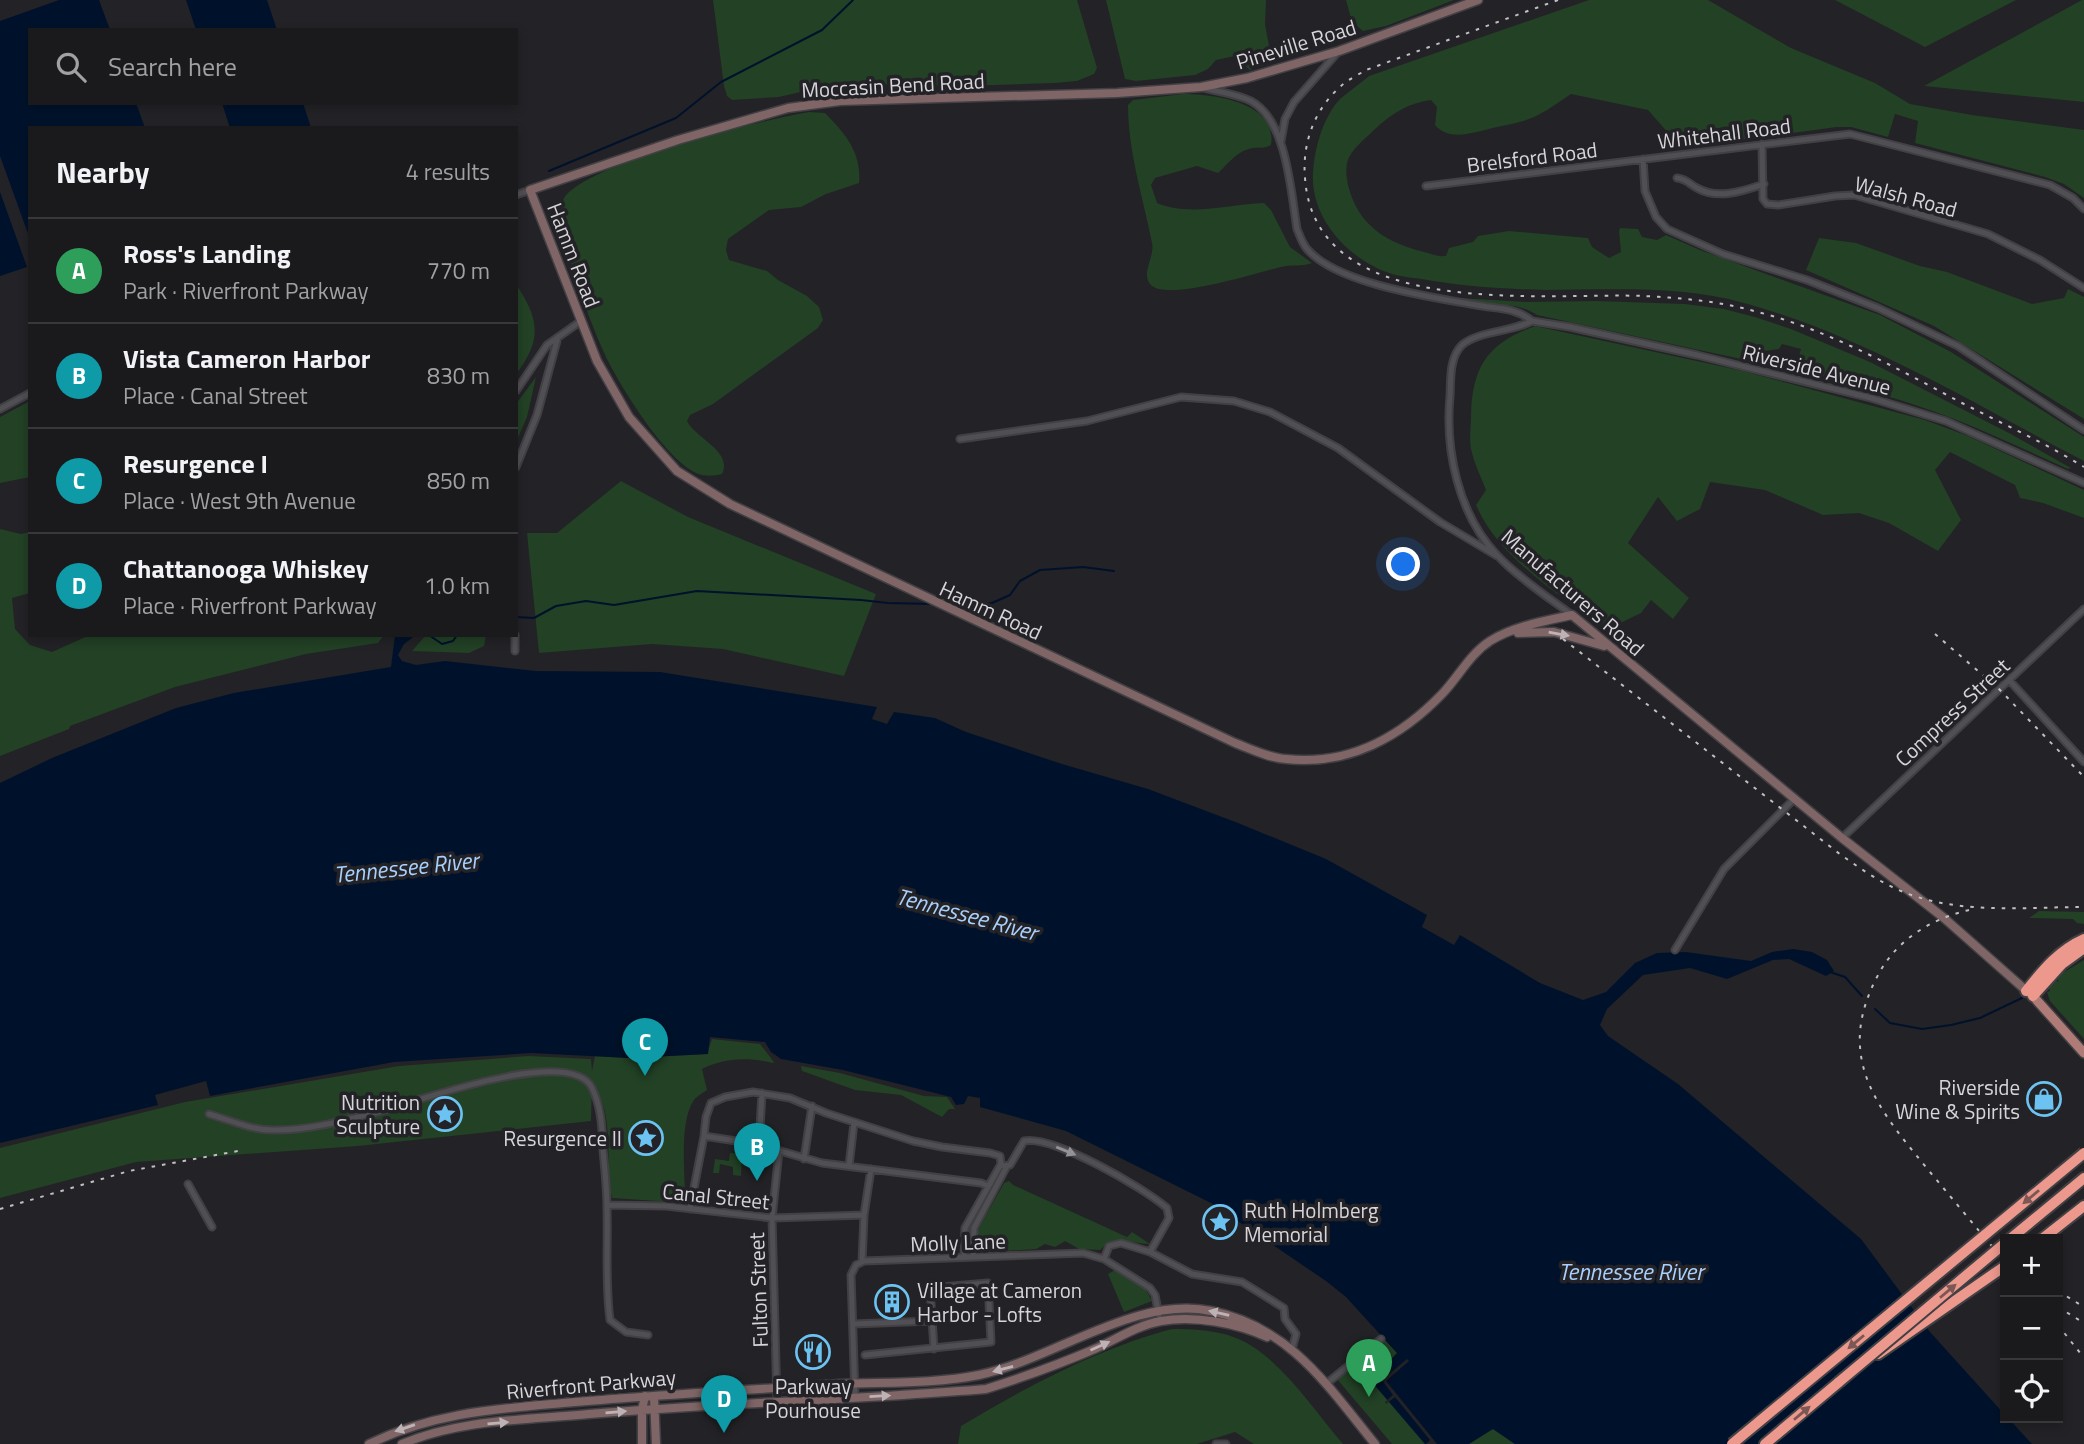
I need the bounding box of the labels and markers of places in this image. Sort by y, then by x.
pin: C [622,1018,668,1076]
place label: Riverside Wine & Spirits [1895,1071,2020,1127]
shop icon: Riverside Wine & Spirits [2025,1080,2063,1118]
place label: Nutrition Sculpture [336,1086,420,1142]
place icon: Nutrition Sculpture [426,1095,464,1133]
place icon: Resurgence II [627,1119,665,1157]
place label: Resurgence II [503,1122,622,1154]
pin: B [734,1123,780,1181]
place label: Ruth Holmberg Memorial [1244,1194,1379,1250]
place icon: Ruth Holmberg Memorial [1201,1203,1239,1241]
place label: Village at Cameron Harbor - Lofts [917,1274,1082,1330]
building icon: Village at Cameron Harbor - Lofts [873,1283,911,1321]
restaurant icon: Parkway Pourhouse [794,1333,832,1371]
pin: A [1346,1339,1392,1397]
place label: Parkway Pourhouse [765,1370,861,1426]
pin: D [701,1375,747,1433]

